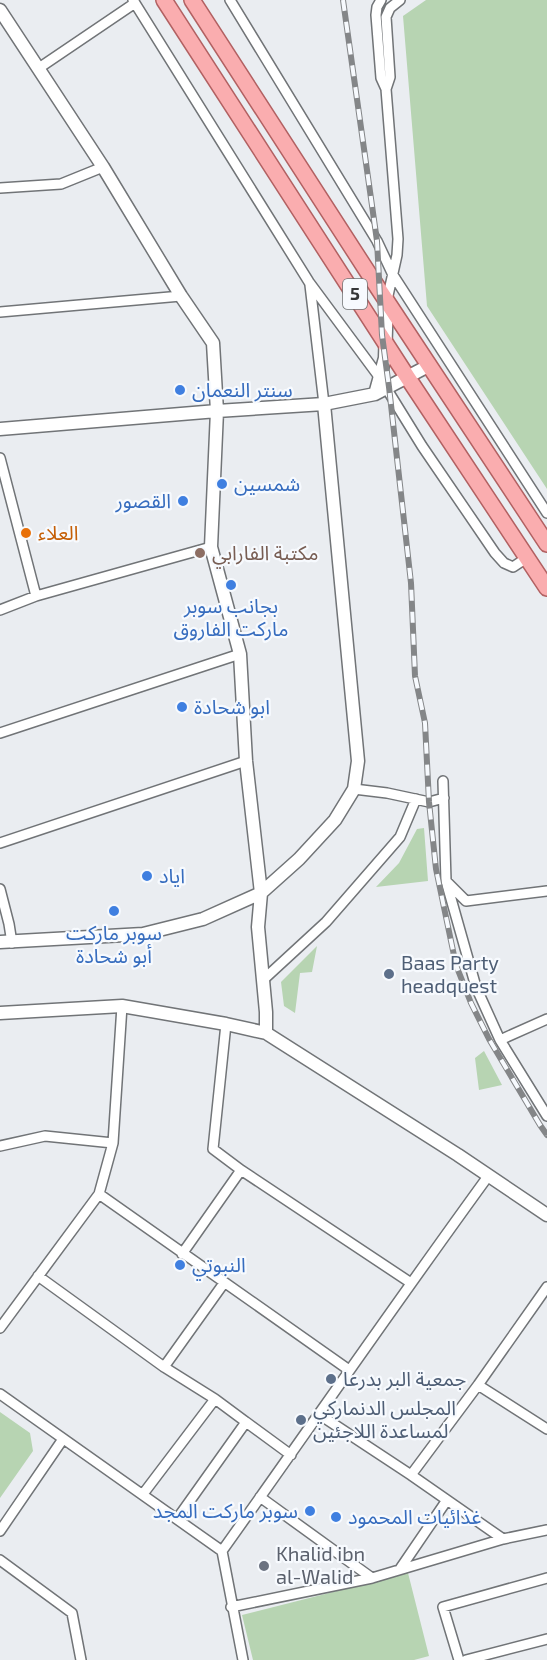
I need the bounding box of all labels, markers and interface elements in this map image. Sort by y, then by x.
road number: 5 [343,279,367,309]
place label: سنتر النعمان [192,377,293,402]
marker: سنتر النعمان [173,383,187,397]
place label: شمسين [234,471,300,496]
marker: شمسين [215,477,229,491]
place label: القصور [114,488,171,513]
marker: القصور [176,494,190,508]
place label: العلاء [38,520,79,544]
marker: العلاء [19,526,33,540]
place label: مكتبة الفارابي [212,540,319,569]
marker: مكتبة الفارابي [193,546,207,560]
marker: بجانب سوبر ماركت الفاروق [224,578,238,592]
place label: بجانب سوبر ماركت الفاروق [174,593,288,641]
place label: ابو شحادة [194,694,270,719]
marker: ابو شحادة [175,700,189,714]
place label: اياد [159,863,185,887]
marker: اياد [140,869,154,883]
marker: سوبر ماركت أبو شحادة [107,904,121,918]
place label: سوبر ماركت أبو شحادة [66,920,162,968]
place label: Baas Party headquest [401,950,499,997]
marker: Baas Party headquest [382,967,396,981]
place label: النبوتي [192,1252,246,1281]
marker: النبوتي [173,1258,187,1272]
place label: جمعية البر بدرعا [343,1366,466,1391]
marker: جمعية البر بدرعا [324,1372,338,1386]
place label: المجلس الدنماركي لمساعدة اللاجئين [313,1395,456,1443]
marker: المجلس الدنماركي لمساعدة اللاجئين [294,1413,308,1427]
place label: سوبر ماركت المجد [153,1498,298,1523]
marker: سوبر ماركت المجد [303,1504,317,1518]
place label: غذائيات المحمود [348,1504,481,1529]
marker: غذائيات المحمود [329,1510,343,1524]
place label: Khalid ibn al-Walid [276,1541,365,1588]
marker: Khalid ibn al-Walid [257,1559,271,1573]

